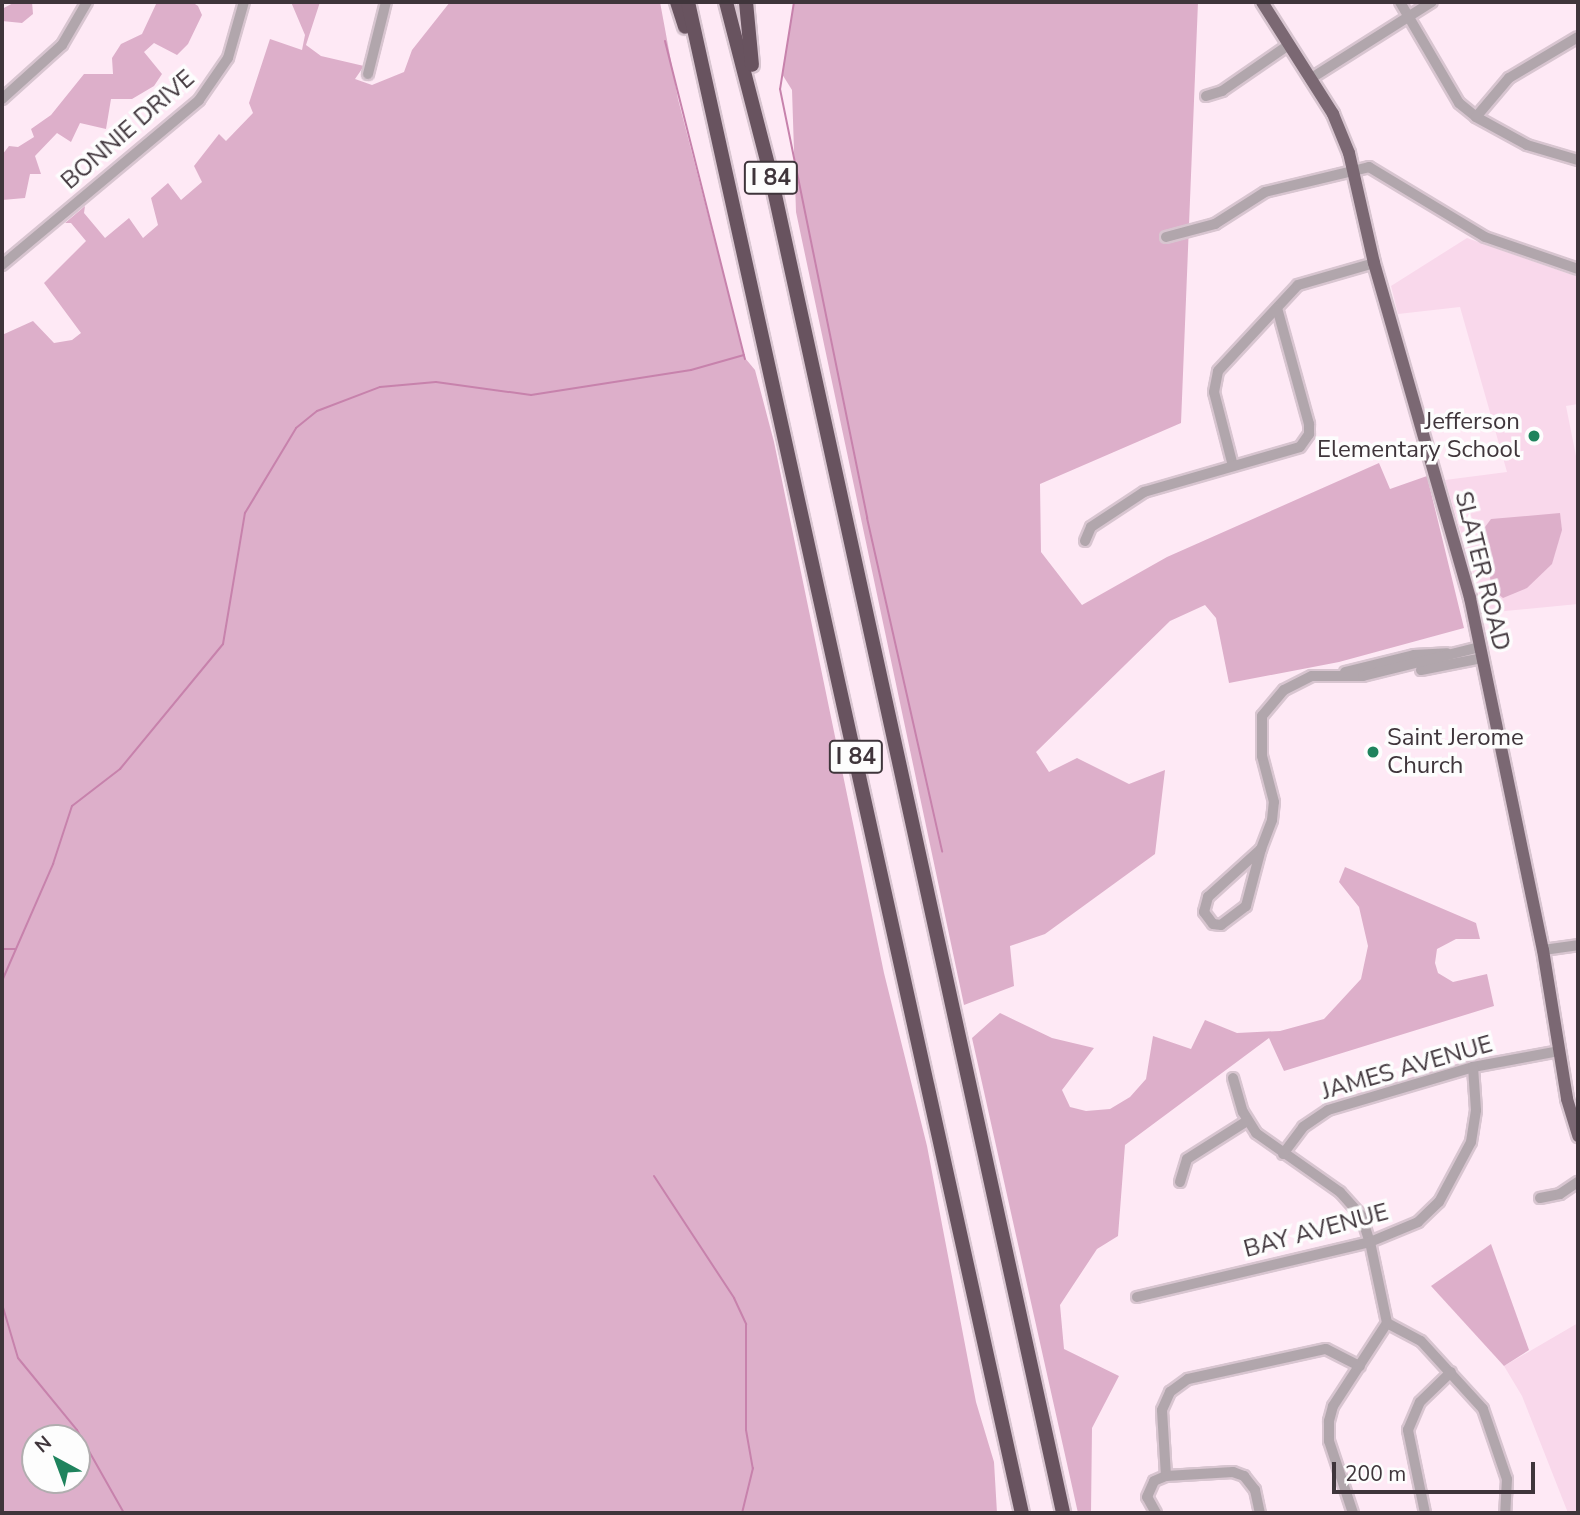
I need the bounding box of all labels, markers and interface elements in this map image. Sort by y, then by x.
street label: BONNIE DRIVE [56,64,200,196]
road number: I 84 [743,158,799,197]
place label: Jefferson Elementary School [1317,408,1520,464]
marker: Jefferson Elementary School [1526,428,1542,444]
street label: SLATER ROAD [1448,488,1516,654]
place label: Saint Jerome Church [1387,724,1524,780]
road number: I 84 [828,737,884,776]
marker: Saint Jerome Church [1365,744,1381,760]
street label: JAMES AVENUE [1318,1030,1496,1106]
street label: BAY AVENUE [1241,1198,1391,1264]
north arrow [21,1424,91,1494]
text: N [30,1430,57,1459]
scale bar [1335,1448,1538,1492]
text: 200 m [1345,1460,1406,1488]

